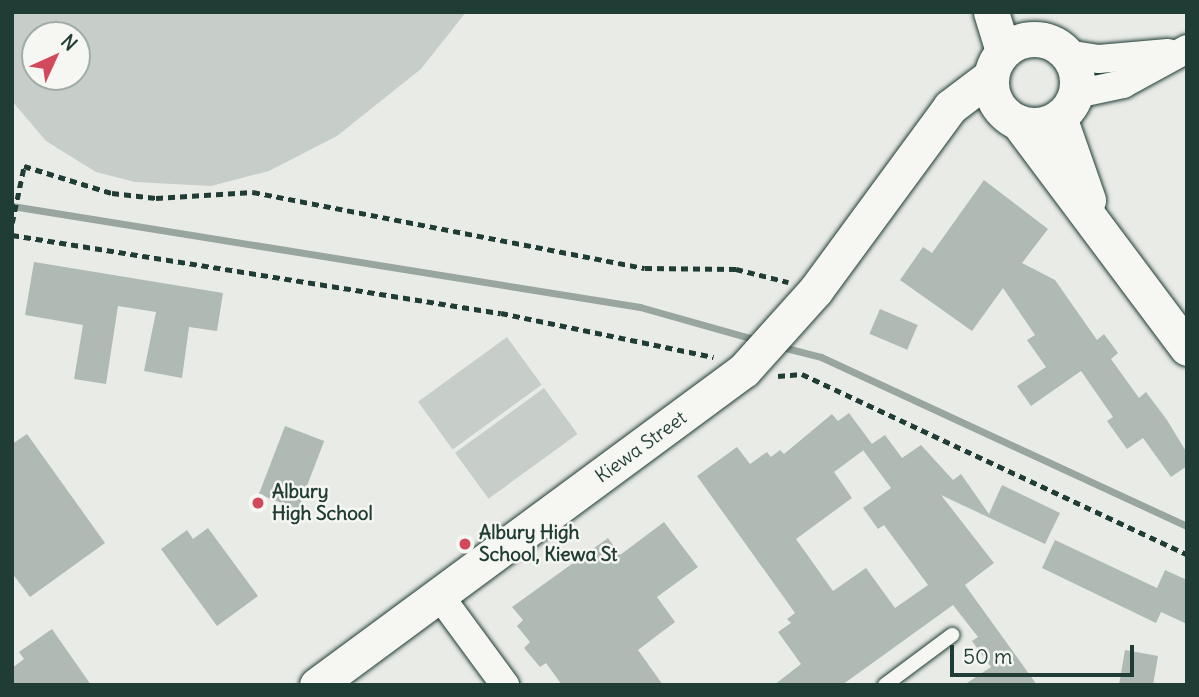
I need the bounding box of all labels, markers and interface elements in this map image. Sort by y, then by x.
north arrow [21,21,91,91]
text: N [56,29,83,56]
street label: Kiewa Street [591,406,691,488]
place label: Albury High School [272,481,373,525]
marker: Albury High School [250,495,266,511]
place label: Albury High School, Kiewa St [479,522,618,566]
marker: Albury High School, Kiewa St [457,536,473,552]
scale bar [954,630,1138,674]
text: 50 m [963,643,1012,670]

